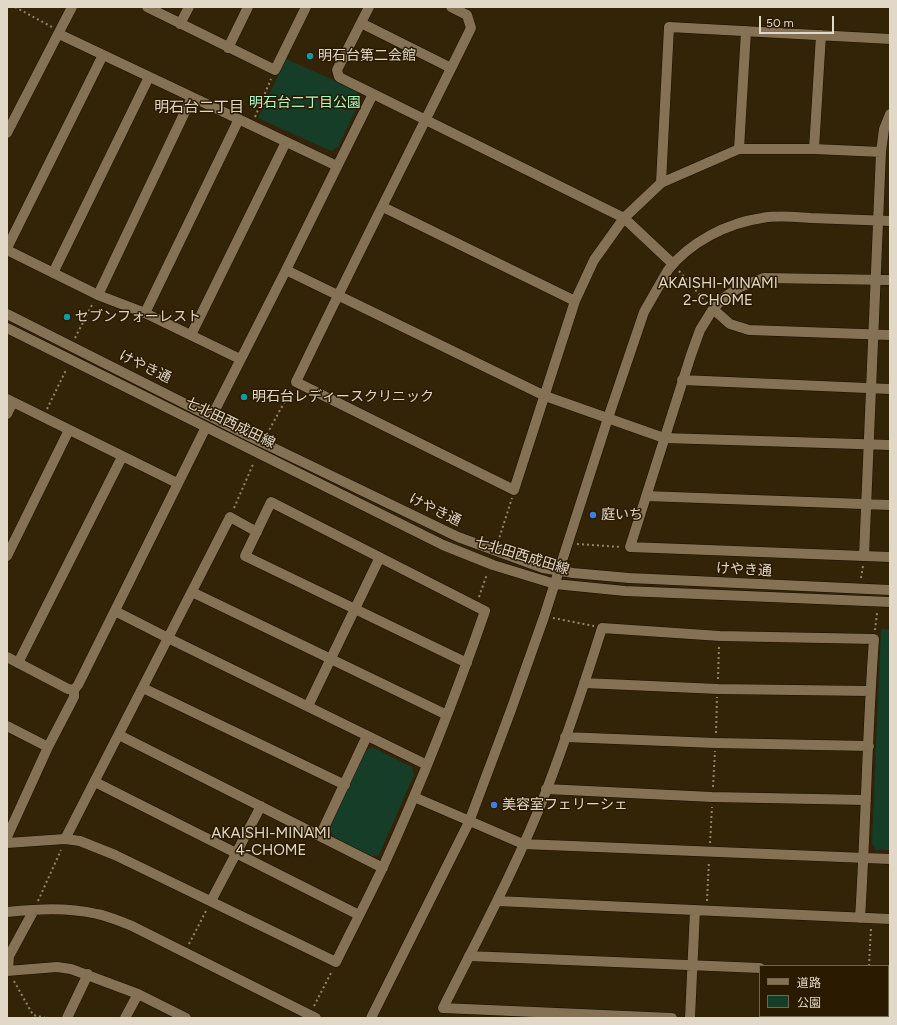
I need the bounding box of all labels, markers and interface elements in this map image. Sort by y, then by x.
scale bar [761,8,836,34]
text: 50 m [766,16,794,30]
place label: 明石台第二会館 [318,48,416,64]
marker: 明石台第二会館 [305,51,315,61]
park label: 明石台二丁目公園 [249,95,361,111]
district label: 明石台二丁目 [154,99,244,117]
district label: AKAISHI-MINAMI 2-CHOME [651,275,785,310]
place label: セブンフォーレスト [75,309,201,325]
marker: セブンフォーレスト [62,312,72,322]
street label: けやき通 [116,347,174,387]
place label: 明石台レディースクリニック [252,389,434,405]
marker: 明石台レディースクリニック [239,392,249,402]
street label: 七北田西成田線 [182,394,278,452]
street label: けやき通 [406,490,464,530]
place label: 庭いち [601,507,643,523]
marker: 庭いち [588,510,598,520]
street label: 七北田西成田線 [473,534,571,578]
street label: けやき通 [716,560,772,580]
place label: 美容室フェリーシェ [502,797,628,813]
marker: 美容室フェリーシェ [489,800,499,810]
district label: AKAISHI-MINAMI 4-CHOME [204,825,338,860]
legend [759,965,889,1017]
text: 道路 [797,976,821,990]
text: 公園 [797,996,821,1010]

